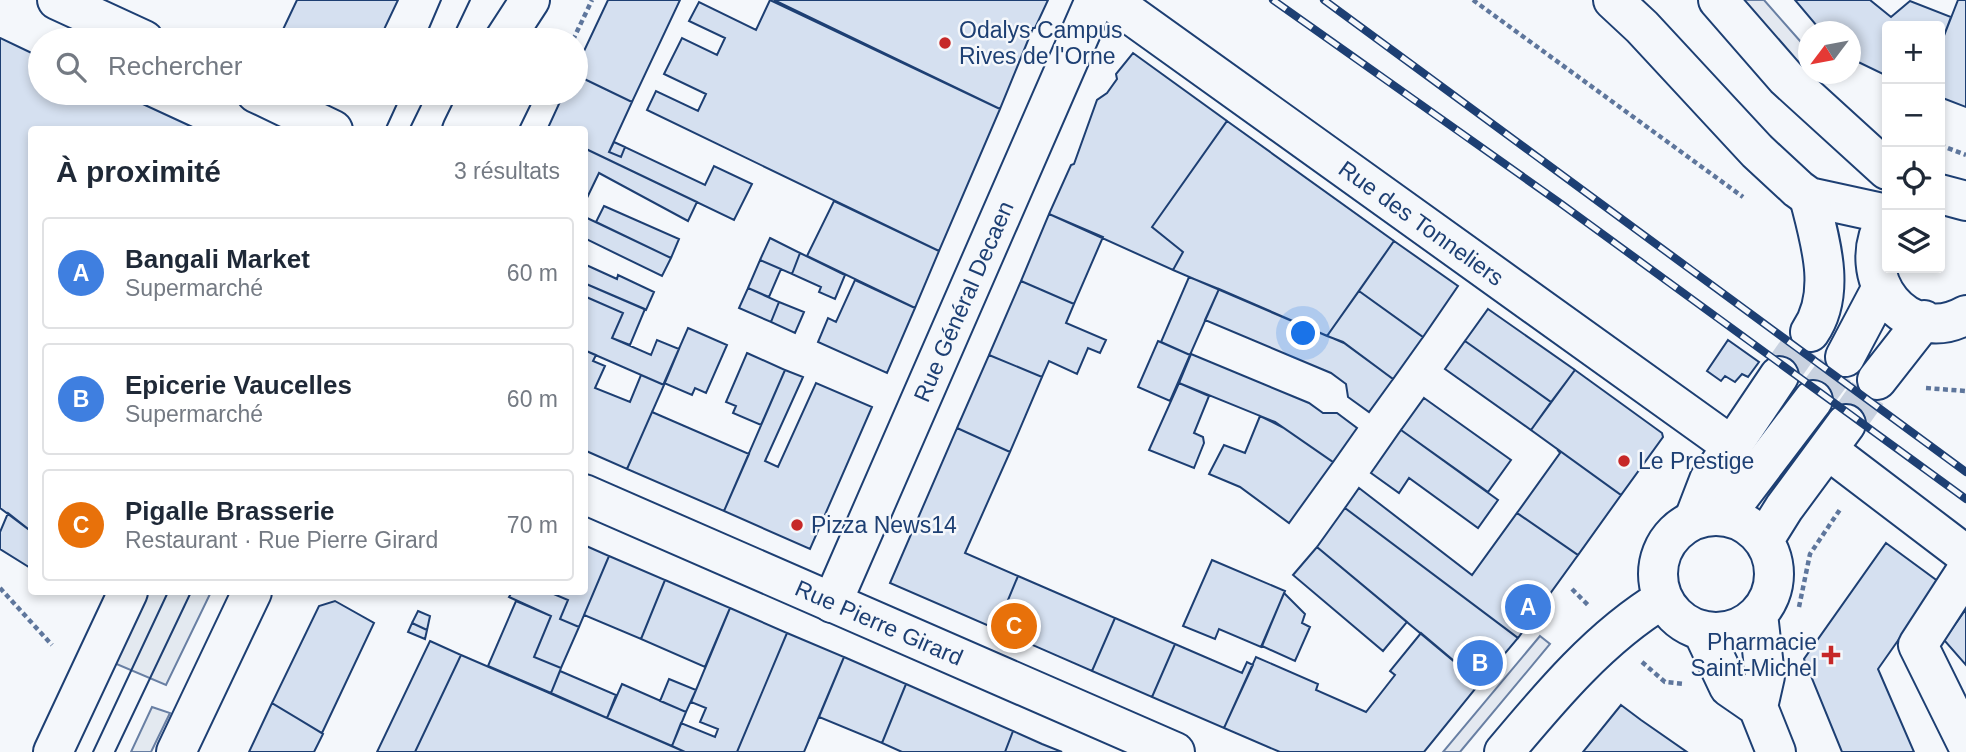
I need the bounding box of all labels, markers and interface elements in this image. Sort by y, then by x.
place label: Odalys Campus Rives de l'Orne [959,17,1123,69]
north arrow [1798,21,1861,84]
map controls [1882,21,1945,273]
button: + [1882,21,1945,84]
search box [28,28,588,105]
marker: Odalys Campus Rives de l'Orne [937,35,953,51]
icon: search [52,48,90,86]
text: Rechercher [108,51,242,81]
button: − [1882,84,1945,147]
button: locate [1882,147,1945,210]
text: À proximité [56,155,221,188]
street label: Rue des Tonneliers [1334,155,1509,291]
text: 3 résultats [454,158,560,184]
street label: Rue Général Decaen [908,197,1019,406]
button: layers [1882,210,1945,273]
text: Bangali Market [125,244,310,274]
text: A [73,260,89,286]
text: 60 m [507,260,558,286]
text: Supermarché [125,275,263,301]
your location [1286,316,1320,350]
text: Epicerie Vaucelles [125,370,352,400]
text: B [73,386,89,412]
text: 60 m [507,386,558,412]
text: Supermarché [125,401,263,427]
place label: Le Prestige [1638,448,1754,474]
marker: Le Prestige [1616,453,1632,469]
text: Pigalle Brasserie [125,496,335,526]
text: C [73,512,89,538]
text: 70 m [507,512,558,538]
place label: Pizza News14 [811,512,957,538]
marker: Pizza News14 [789,517,805,533]
text: Restaurant · Rue Pierre Girard [125,527,438,553]
street label: Rue Pierre Girard [791,575,967,671]
pin: A [1505,581,1551,633]
pin: C [991,600,1037,652]
place label: Pharmacie Saint-Michel [1690,629,1817,681]
pin: B [1457,637,1503,689]
marker: Pharmacie Saint-Michel [1823,647,1839,663]

